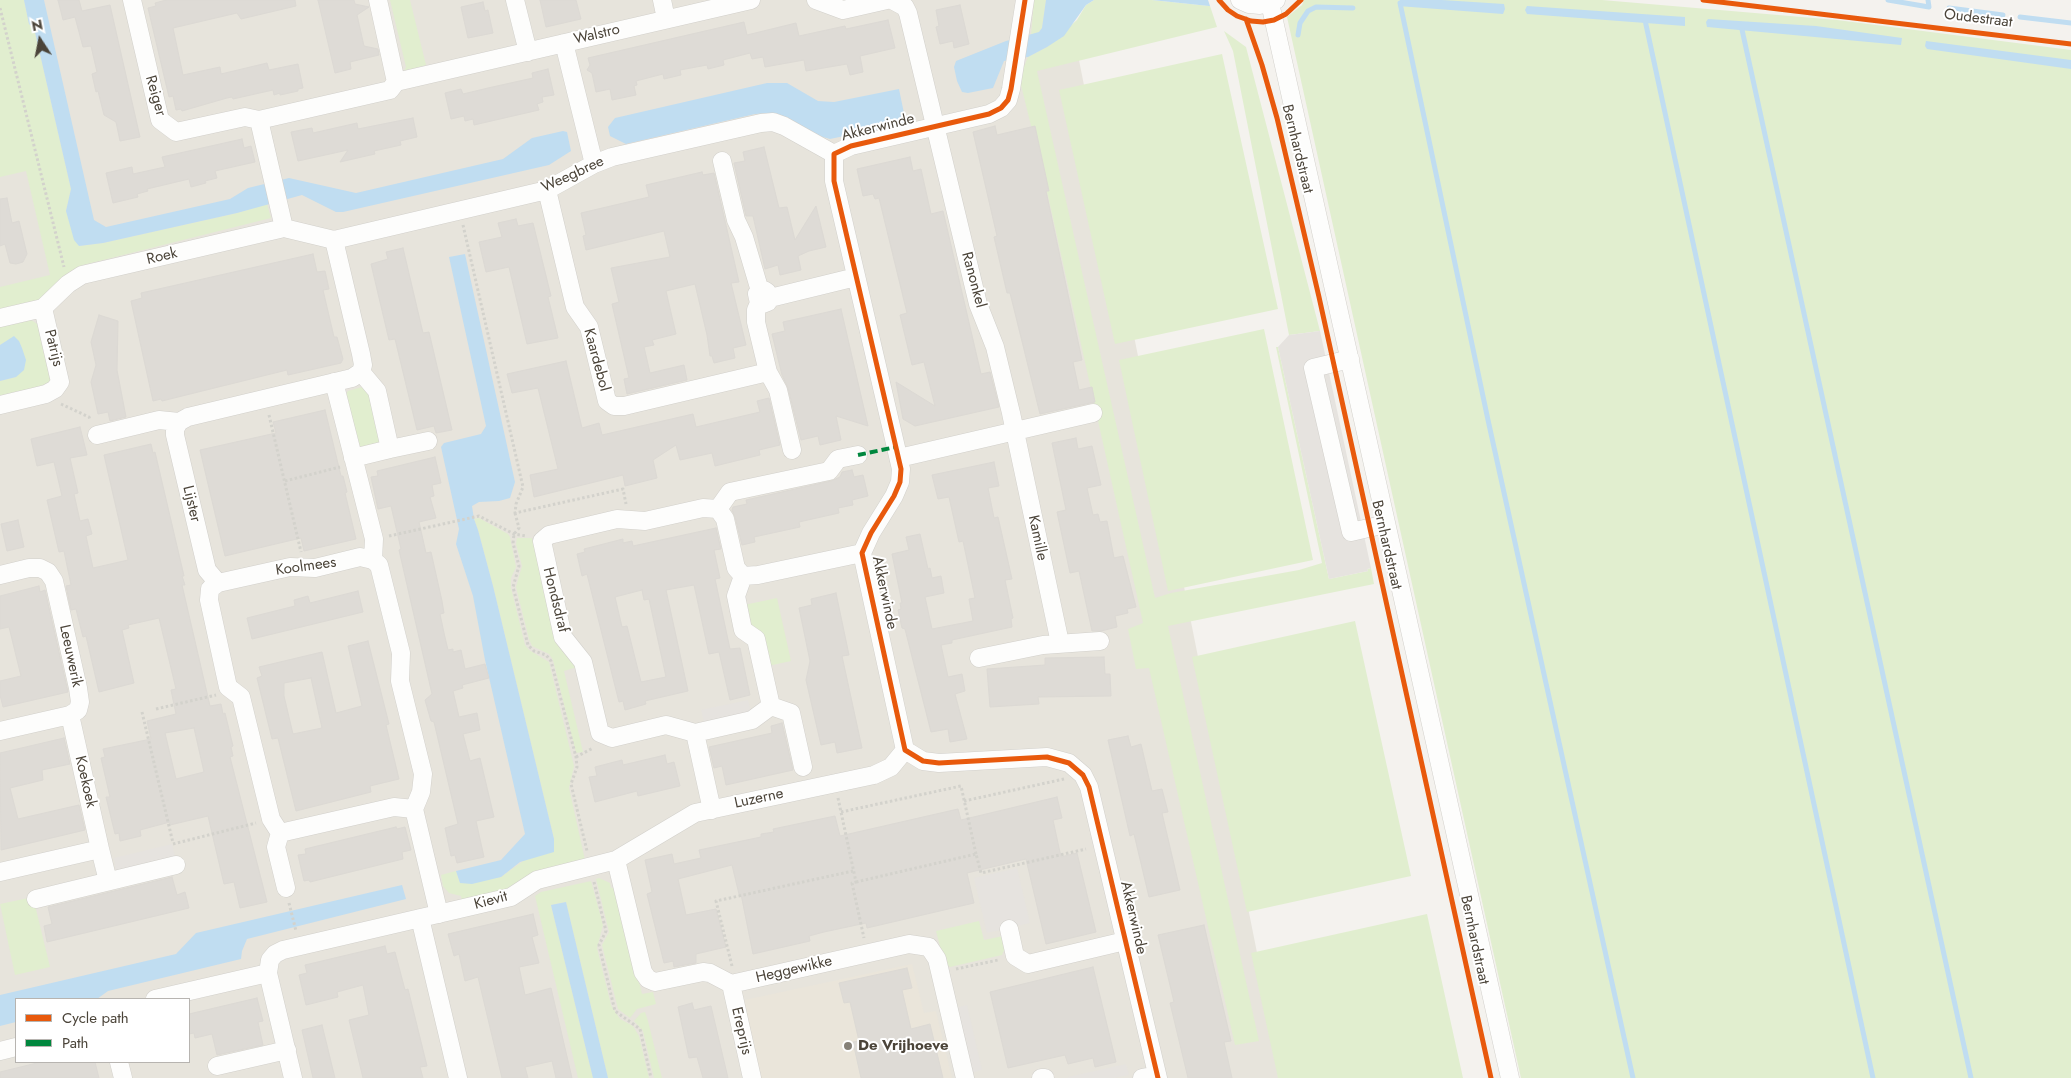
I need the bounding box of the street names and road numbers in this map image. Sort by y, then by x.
street label: Oudestraat [1943,6,2013,32]
street label: Walstro [572,21,622,49]
street label: Reiger [141,74,169,118]
street label: Bernhardstraat [1277,103,1317,195]
street label: Akkerwinde [840,110,916,146]
street label: Weegbree [539,153,607,197]
street label: Roek [145,245,179,269]
street label: Ranonkel [957,250,989,310]
street label: Kaardebol [579,327,613,393]
street label: Patrijs [40,328,66,368]
street label: Lijster [178,484,204,524]
street label: Bernhardstraat [1367,499,1405,591]
street label: Kamille [1023,514,1051,562]
street label: Koolmees [275,554,337,580]
street label: Akkerwinde [867,555,901,631]
street label: Hondsdraf [538,566,572,634]
street label: Leeuwerik [55,623,85,689]
street label: Koekoek [70,754,100,810]
street label: Luzerne [733,785,785,813]
street label: Akkerwinde [1116,880,1150,956]
street label: Kievit [472,888,510,914]
street label: Bernhardstraat [1456,894,1492,986]
street label: Heggewikke [754,952,834,988]
street label: Ereprijs [727,1005,755,1057]

